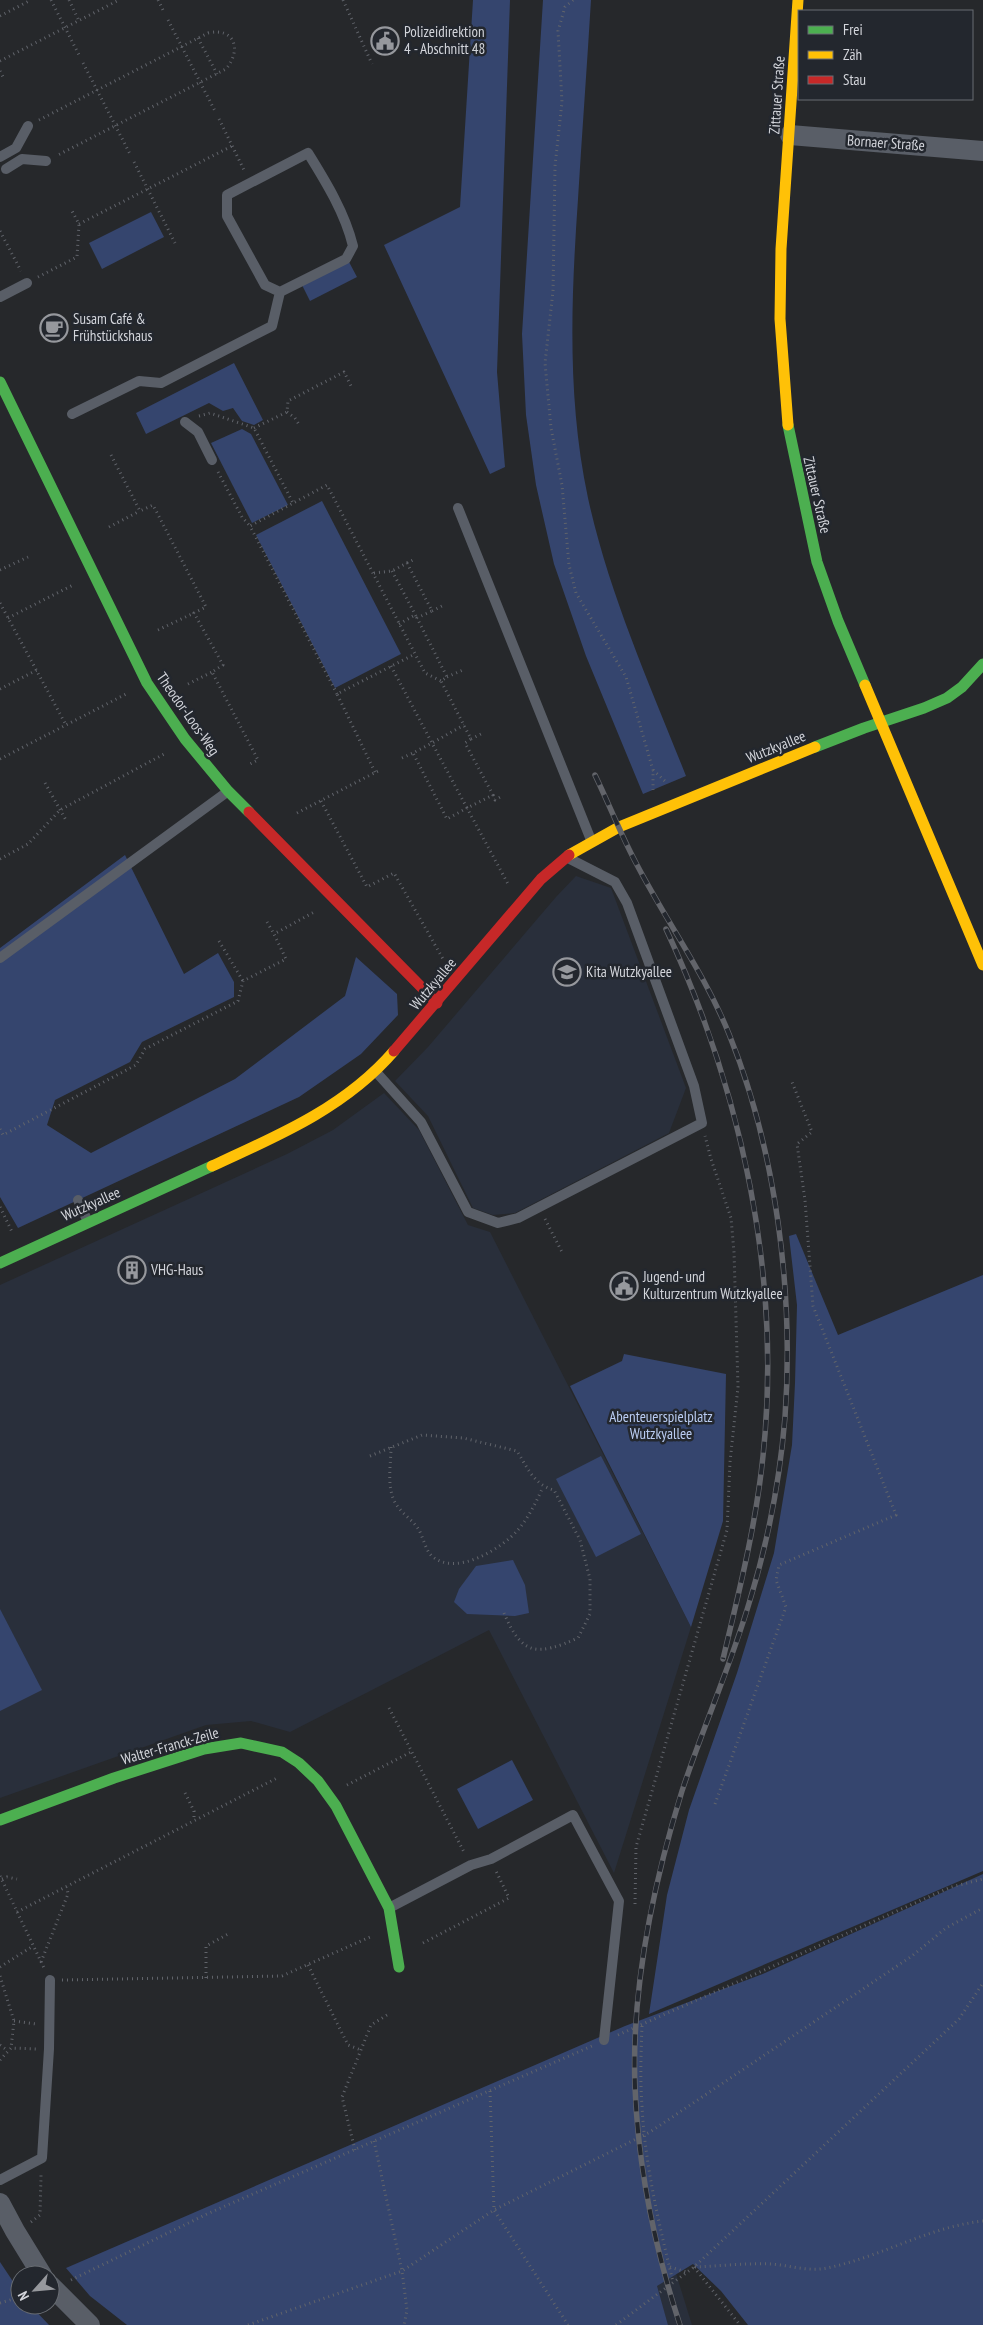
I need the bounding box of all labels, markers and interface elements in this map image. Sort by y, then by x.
legend [798,10,973,100]
text: Frei [843,20,863,39]
place label: Polizeidirektion 4 - Abschnitt 48 [404,22,485,58]
public building icon: Polizeidirektion 4 - Abschnitt 48 [370,26,400,56]
text: Zäh [843,45,862,64]
street label: Zittauer Straße [764,55,789,135]
text: Stau [843,70,866,89]
street label: Bornaer Straße [847,130,926,155]
place label: Susam Café & Frühstückshaus [73,309,153,345]
cafe icon: Susam Café & Frühstückshaus [39,313,69,343]
street label: Zittauer Straße [799,455,836,535]
street label: Theodor-Loos-Weg [153,668,224,759]
street label: Wutzkyallee [743,726,808,767]
street label: Wutzkyallee [405,954,460,1014]
school or university icon: Kita Wutzkyallee [552,957,582,987]
place label: Kita Wutzkyallee [586,962,672,981]
street label: Wutzkyallee [58,1182,123,1225]
building icon: VHG-Haus [117,1255,147,1285]
place label: VHG-Haus [150,1260,203,1279]
place label: Jugend- und Kulturzentrum Wutzkyallee [642,1267,783,1303]
public building icon: Jugend- und Kulturzentrum Wutzkyallee [609,1271,639,1301]
park label: Abenteuerspielplatz Wutzkyallee [609,1407,713,1443]
street label: Walter-Franck-Zeile [119,1722,221,1769]
north arrow [10,2265,60,2315]
text: N [14,2288,33,2303]

